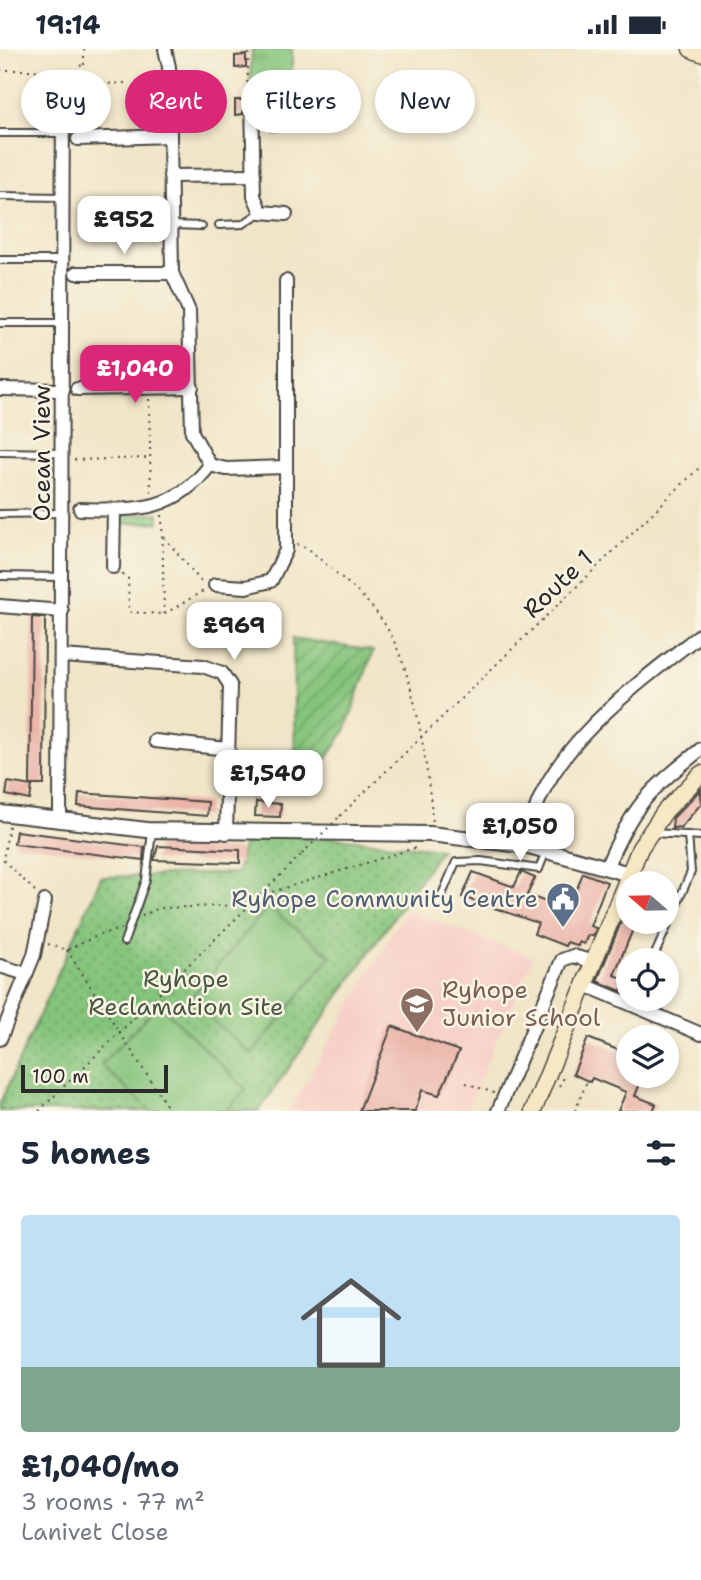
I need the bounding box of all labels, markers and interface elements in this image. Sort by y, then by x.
text: 19:14 [35,7,101,42]
chip: Buy [21,70,111,133]
chip: Rent [125,70,227,133]
chip: Filters [241,70,361,133]
chip: New [375,70,475,133]
pin: £952 [83,197,165,256]
text: £952 [93,204,155,234]
pin: £1,040 [78,345,192,405]
text: £1,040 [96,353,174,383]
street label: Ocean View [26,384,58,521]
street label: Route 1 [516,543,600,625]
pin: £969 [193,603,275,662]
text: £969 [203,610,265,640]
pin: £1,540 [211,751,325,810]
text: £1,540 [230,758,306,788]
pin: £1,050 [463,803,577,863]
text: £1,050 [482,811,558,841]
north arrow [616,871,679,935]
map controls [616,871,679,1088]
public building icon: Ryhope Community Centre [544,880,582,929]
place label: Ryhope Community Centre [231,883,538,915]
button: locate [616,948,679,1011]
park label: Ryhope Reclamation Site [88,963,284,1023]
place label: Ryhope Junior School [442,974,601,1034]
school or university icon: Ryhope Junior School [398,985,436,1034]
button: layers [616,1025,679,1088]
scale bar [21,1062,168,1094]
text: 100 m [32,1064,89,1089]
text: 5 homes [21,1133,151,1174]
icon: filters [642,1134,680,1172]
icon: home [288,1260,414,1386]
text: £1,040/mo [21,1446,179,1487]
text: 3 rooms · 77 m² [21,1487,205,1517]
text: Lanivet Close [21,1517,169,1547]

